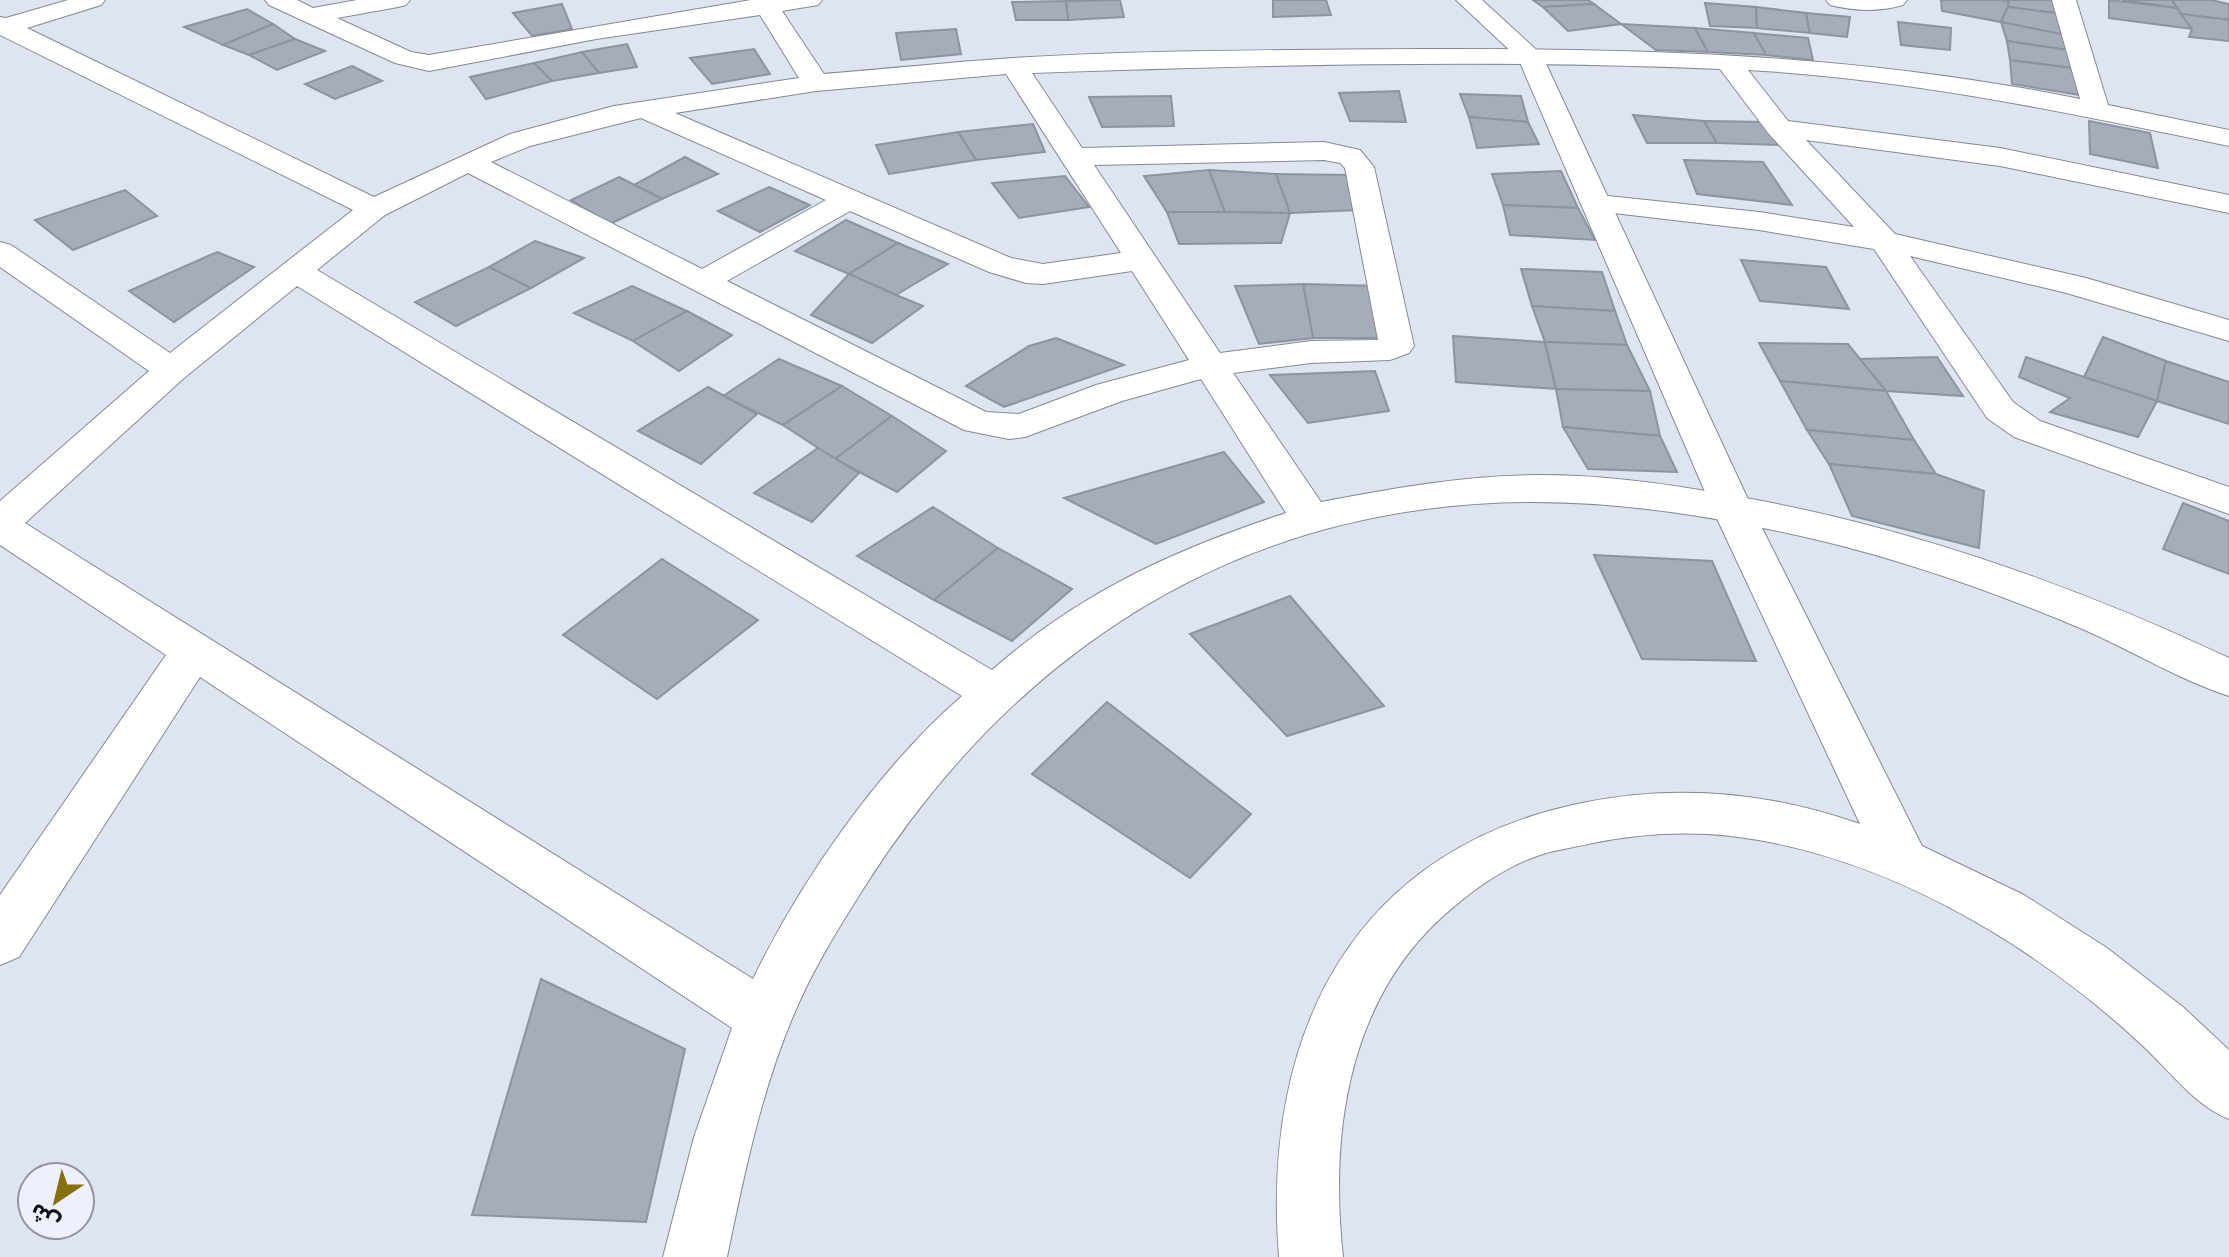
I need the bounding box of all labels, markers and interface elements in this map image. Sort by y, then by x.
north arrow [16,1161,96,1241]
text: ش [24,1196,65,1237]

